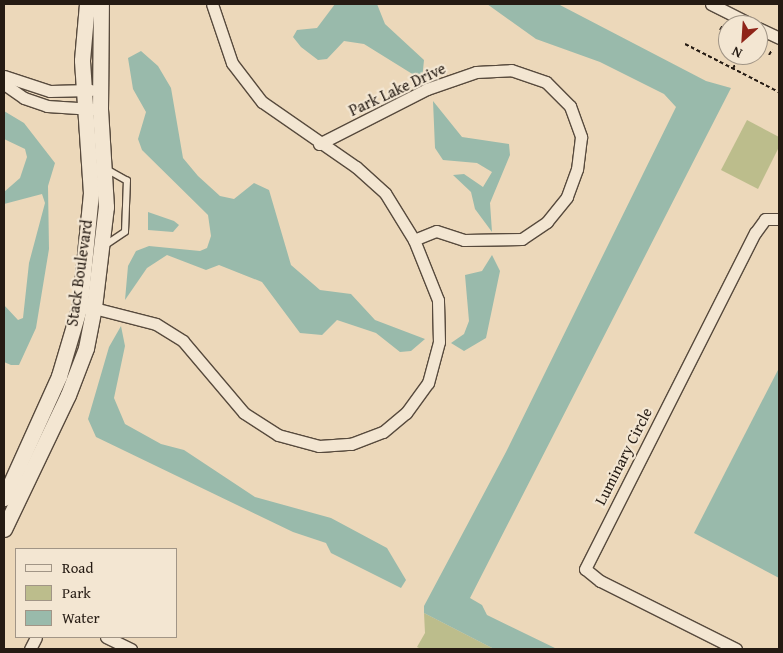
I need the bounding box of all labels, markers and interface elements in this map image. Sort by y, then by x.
north arrow [718,15,768,65]
text: N [728,42,745,64]
street label: Park Lake Drive [346,58,448,120]
street label: Stack Boulevard [62,218,96,328]
street label: Luminary Circle [590,404,656,508]
legend [15,548,178,638]
text: Road [62,557,93,578]
text: Park [62,582,91,603]
text: Water [62,607,100,628]

